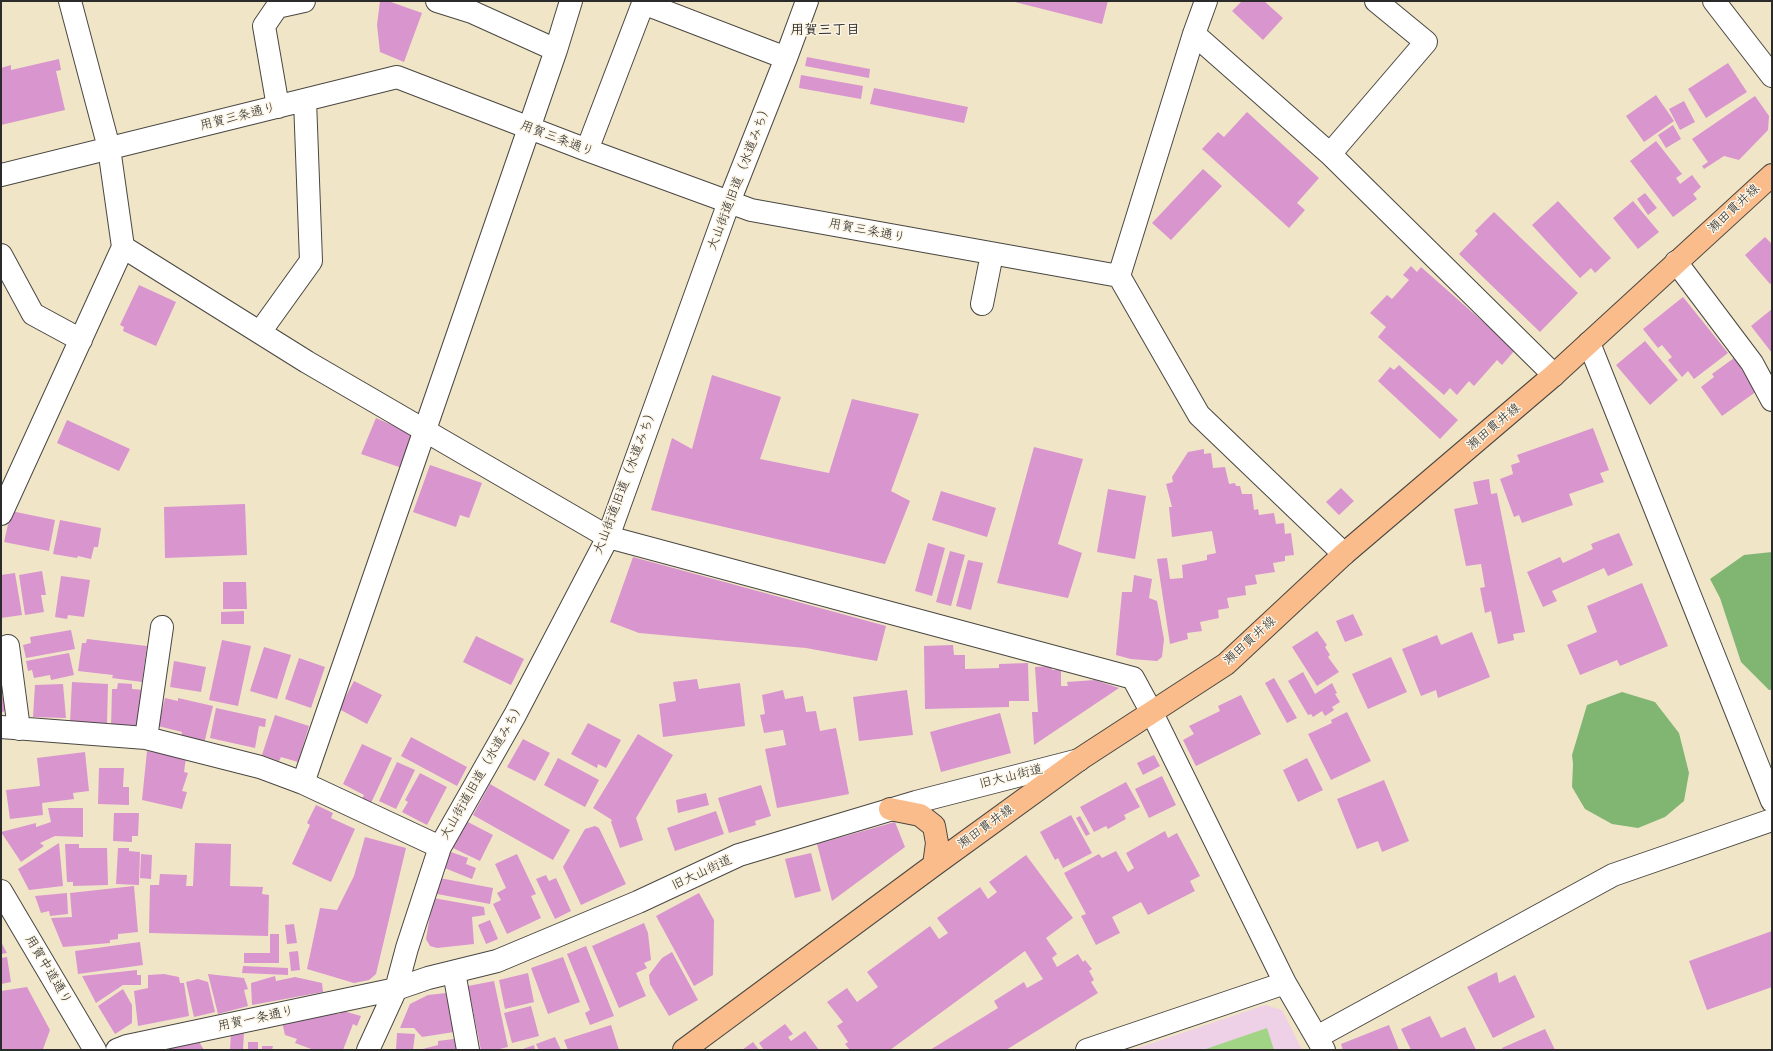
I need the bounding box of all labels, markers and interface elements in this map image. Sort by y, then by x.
district label: 用賀三丁目 [790,22,860,38]
street label: 用賀三条通り [198,100,278,134]
street label: 大山街道旧道（水道みち） [705,101,775,253]
street label: 用賀三条通り [518,118,596,160]
street label: 瀬田貫井線 [1705,181,1763,237]
street label: 用賀三条通り [827,216,907,246]
street label: 瀬田貫井線 [1464,400,1524,454]
street label: 大山街道旧道（水道みち） [591,405,661,557]
street label: 瀬田貫井線 [1221,613,1279,669]
street label: 大山街道旧道（水道みち） [437,700,529,842]
street label: 旧大山街道 [978,762,1044,792]
street label: 瀬田貫井線 [955,802,1017,852]
street label: 旧大山街道 [669,852,735,894]
street label: 用賀中道通り [21,933,75,1007]
street label: 用賀一条通り [216,1003,296,1035]

